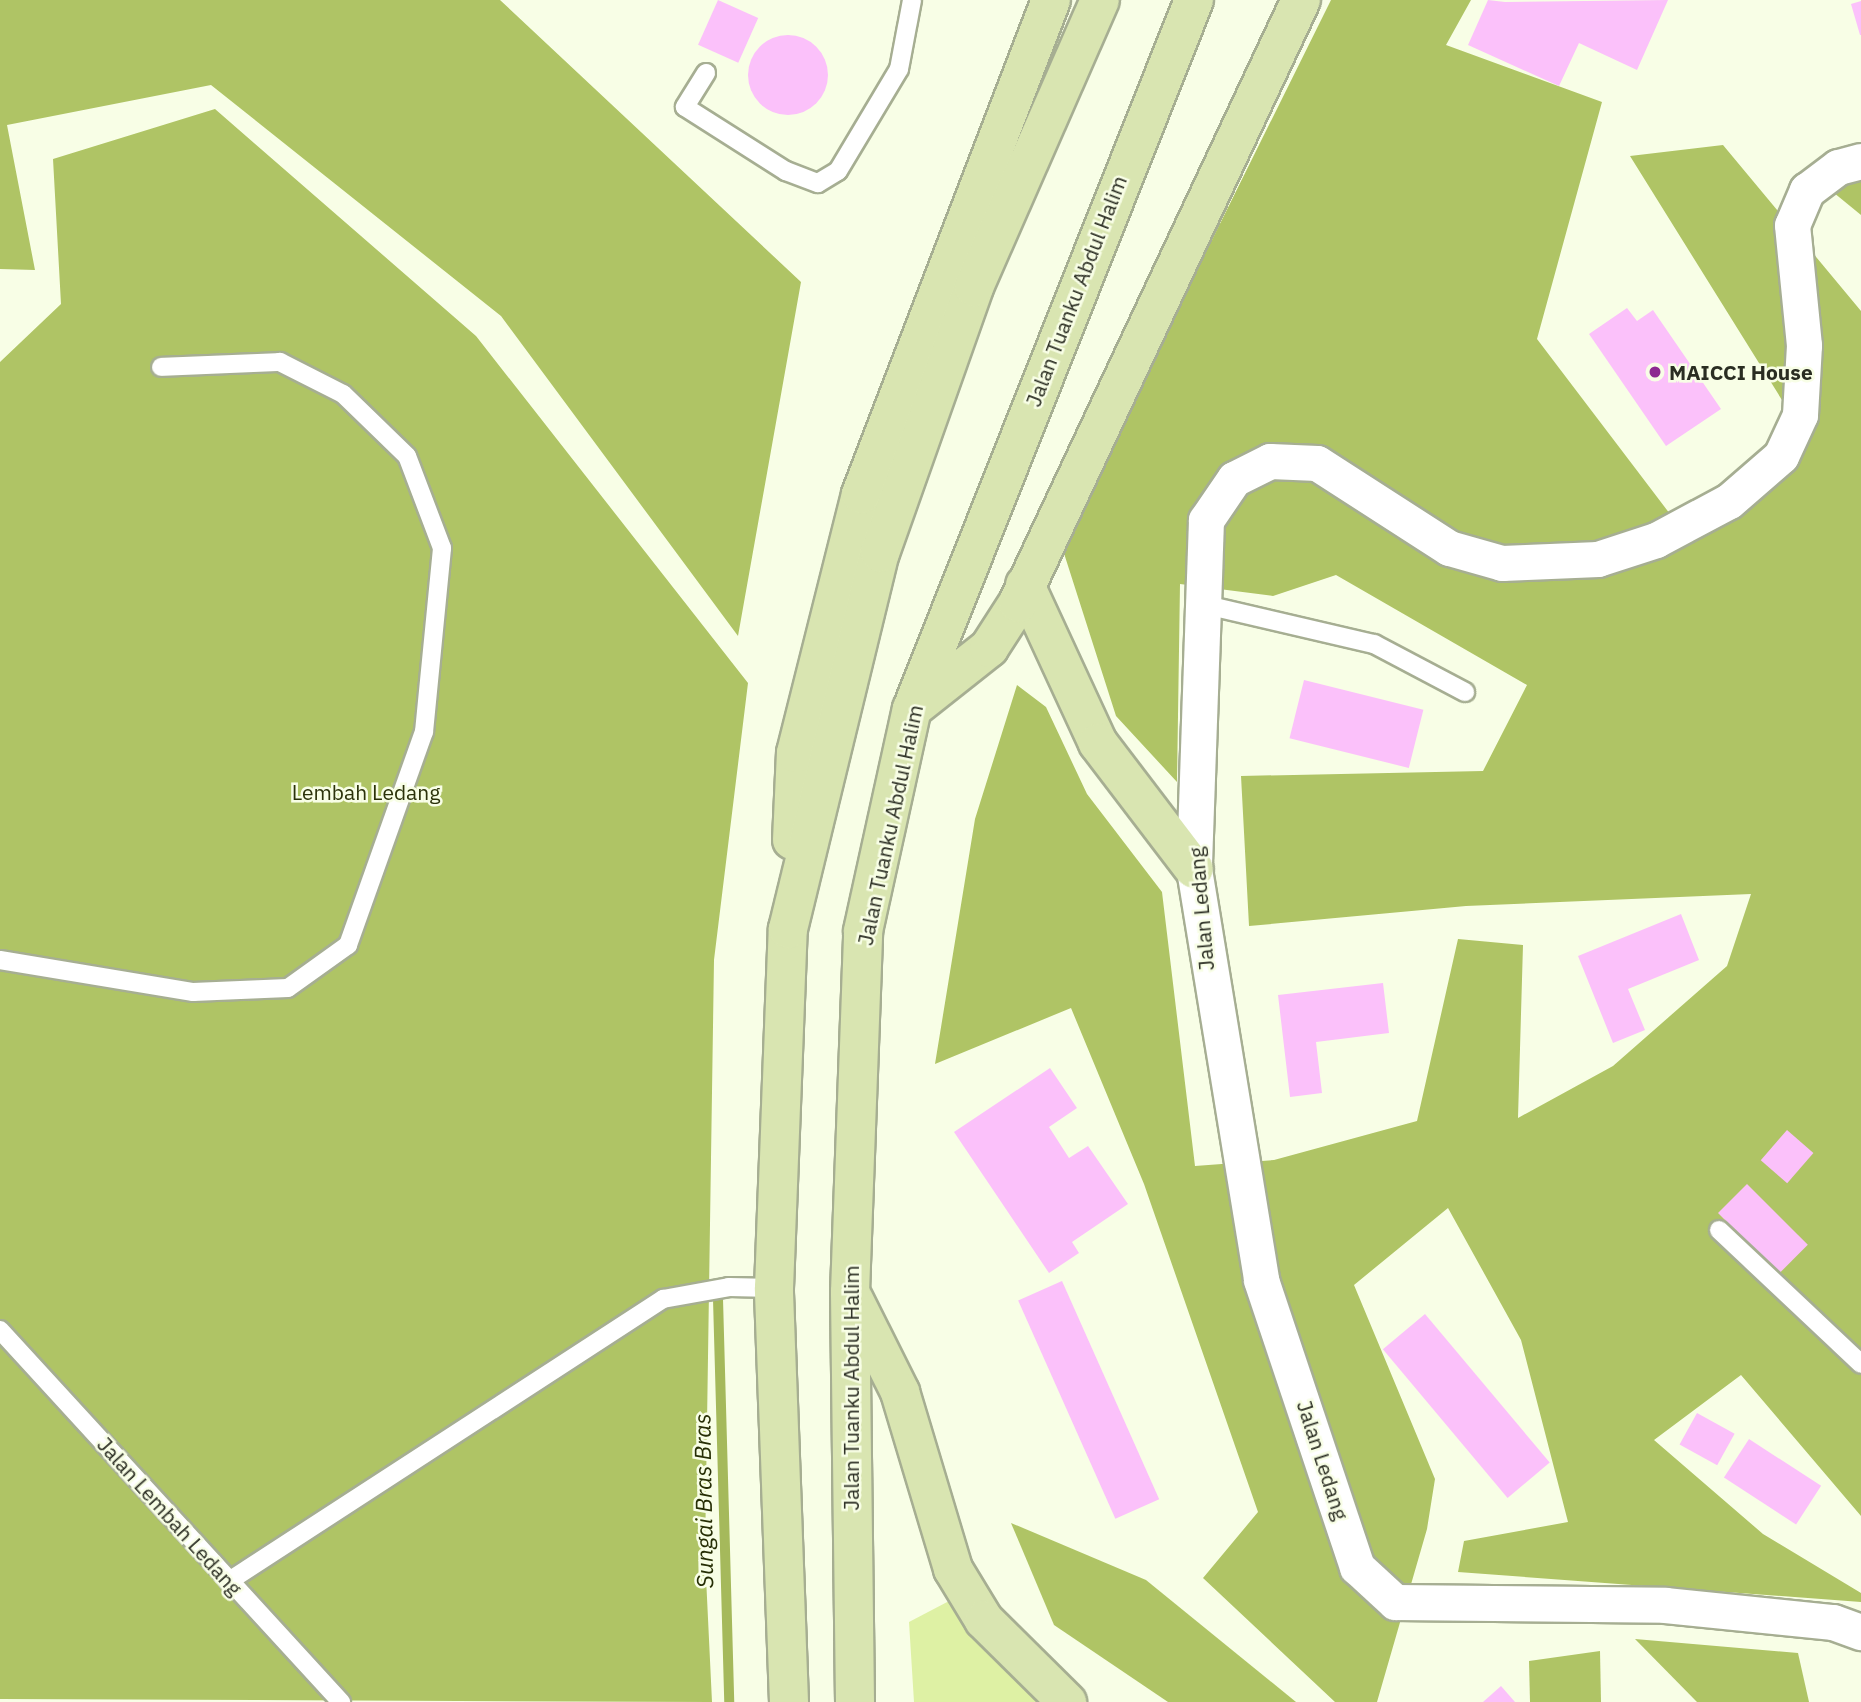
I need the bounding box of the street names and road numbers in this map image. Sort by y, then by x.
street label: Jalan Tuanku Abdul Halim [1020,172,1132,410]
street label: Jalan Tuanku Abdul Halim [852,702,928,948]
street label: Jalan Ledang [1183,846,1219,972]
street label: Jalan Tuanku Abdul Halim [838,1265,864,1511]
street label: Jalan Ledang [1292,1397,1354,1523]
street label: Jalan Lembah Ledang [92,1432,248,1600]

